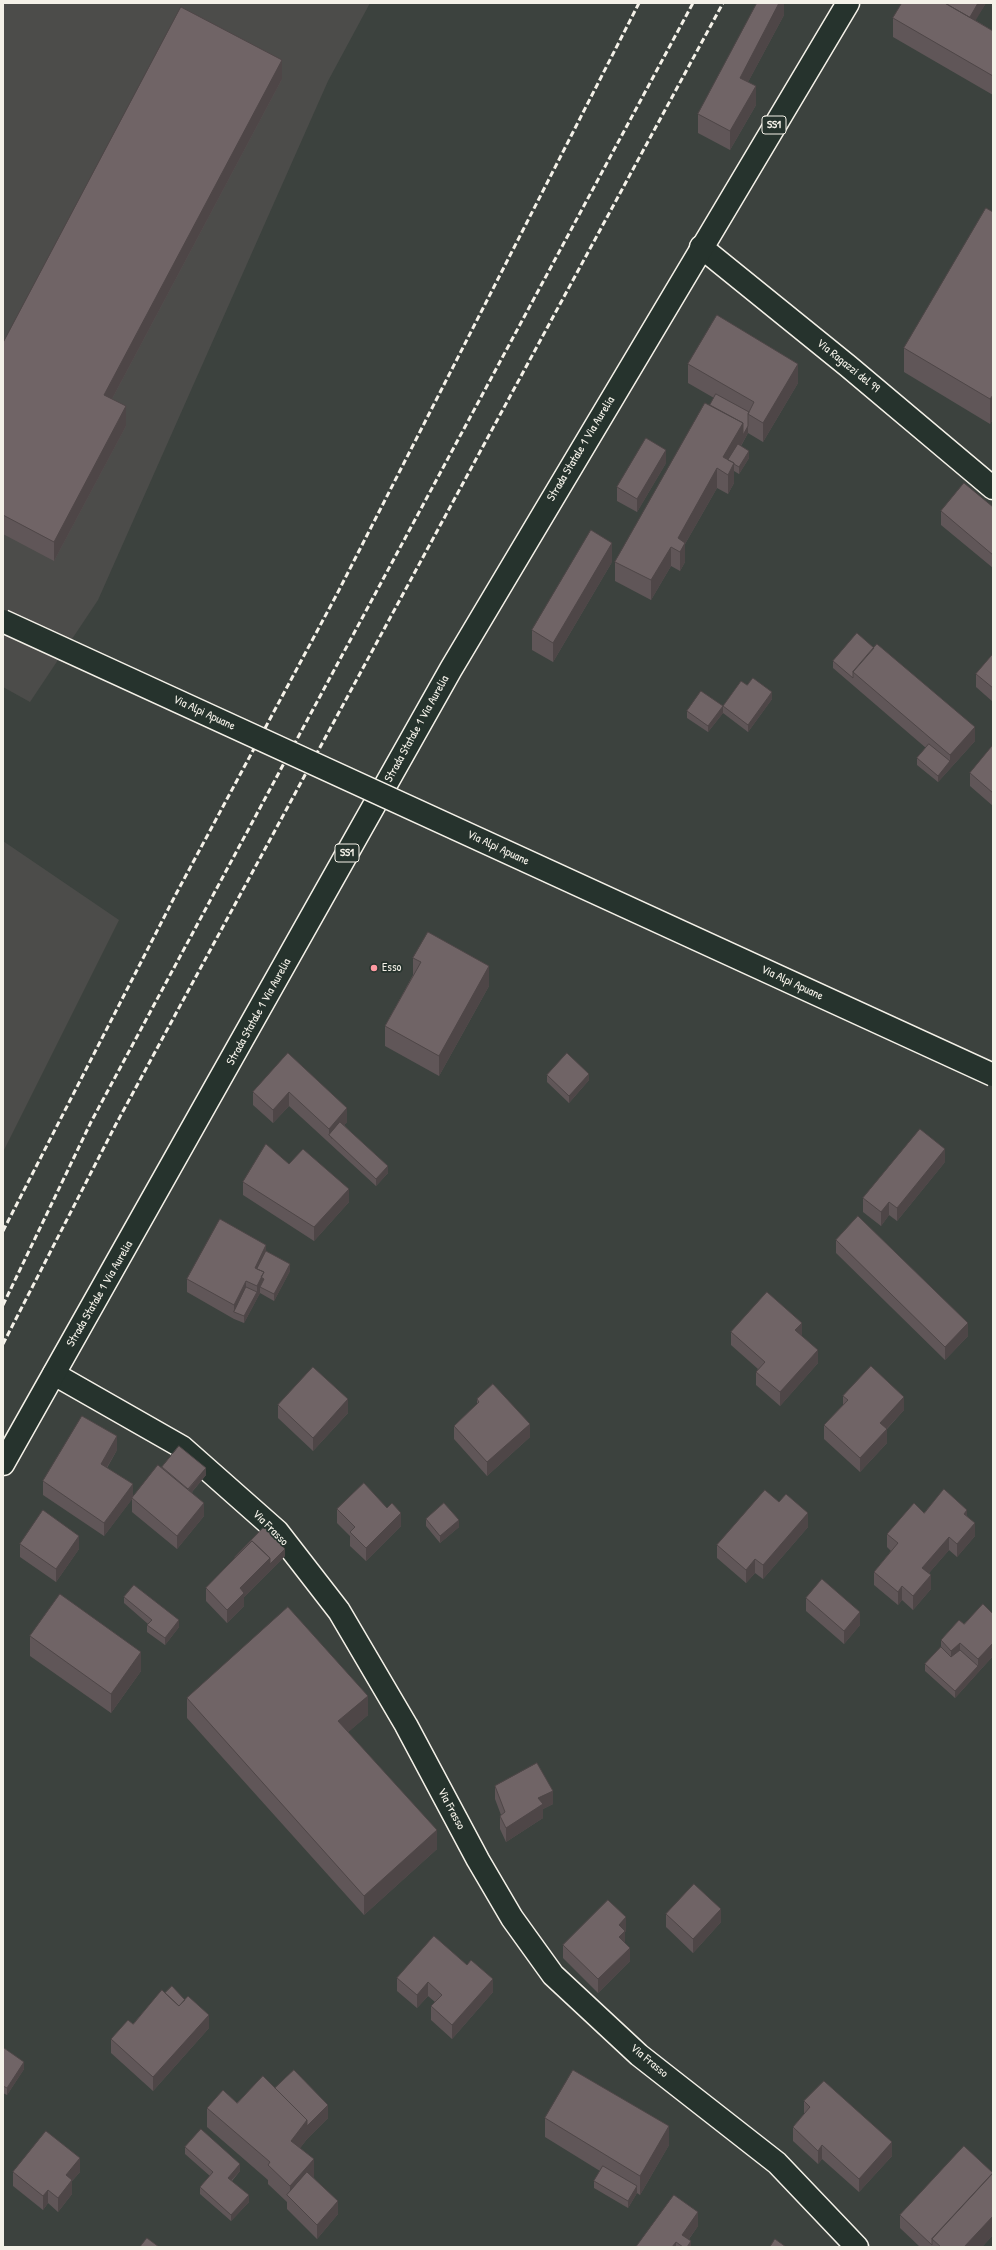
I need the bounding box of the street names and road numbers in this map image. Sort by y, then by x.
road number: SS1 [762,116,786,134]
street label: Via Ragazzi del 99 [814,336,882,396]
street label: Strada Statale 1 Via Aurelia [544,394,618,504]
street label: Strada Statale 1 Via Aurelia [382,673,452,785]
street label: Via Alpi Apuane [170,692,238,734]
street label: Via Alpi Apuane [464,827,532,869]
road number: SS1 [335,844,359,862]
street label: Strada Statale 1 Via Aurelia [224,956,294,1068]
street label: Via Alpi Apuane [758,962,826,1004]
street label: Strada Statale 1 Via Aurelia [64,1239,136,1349]
street label: Via Frasso [249,1507,291,1549]
street label: Via Frasso [434,1786,468,1832]
street label: Via Frasso [627,2041,671,2081]

